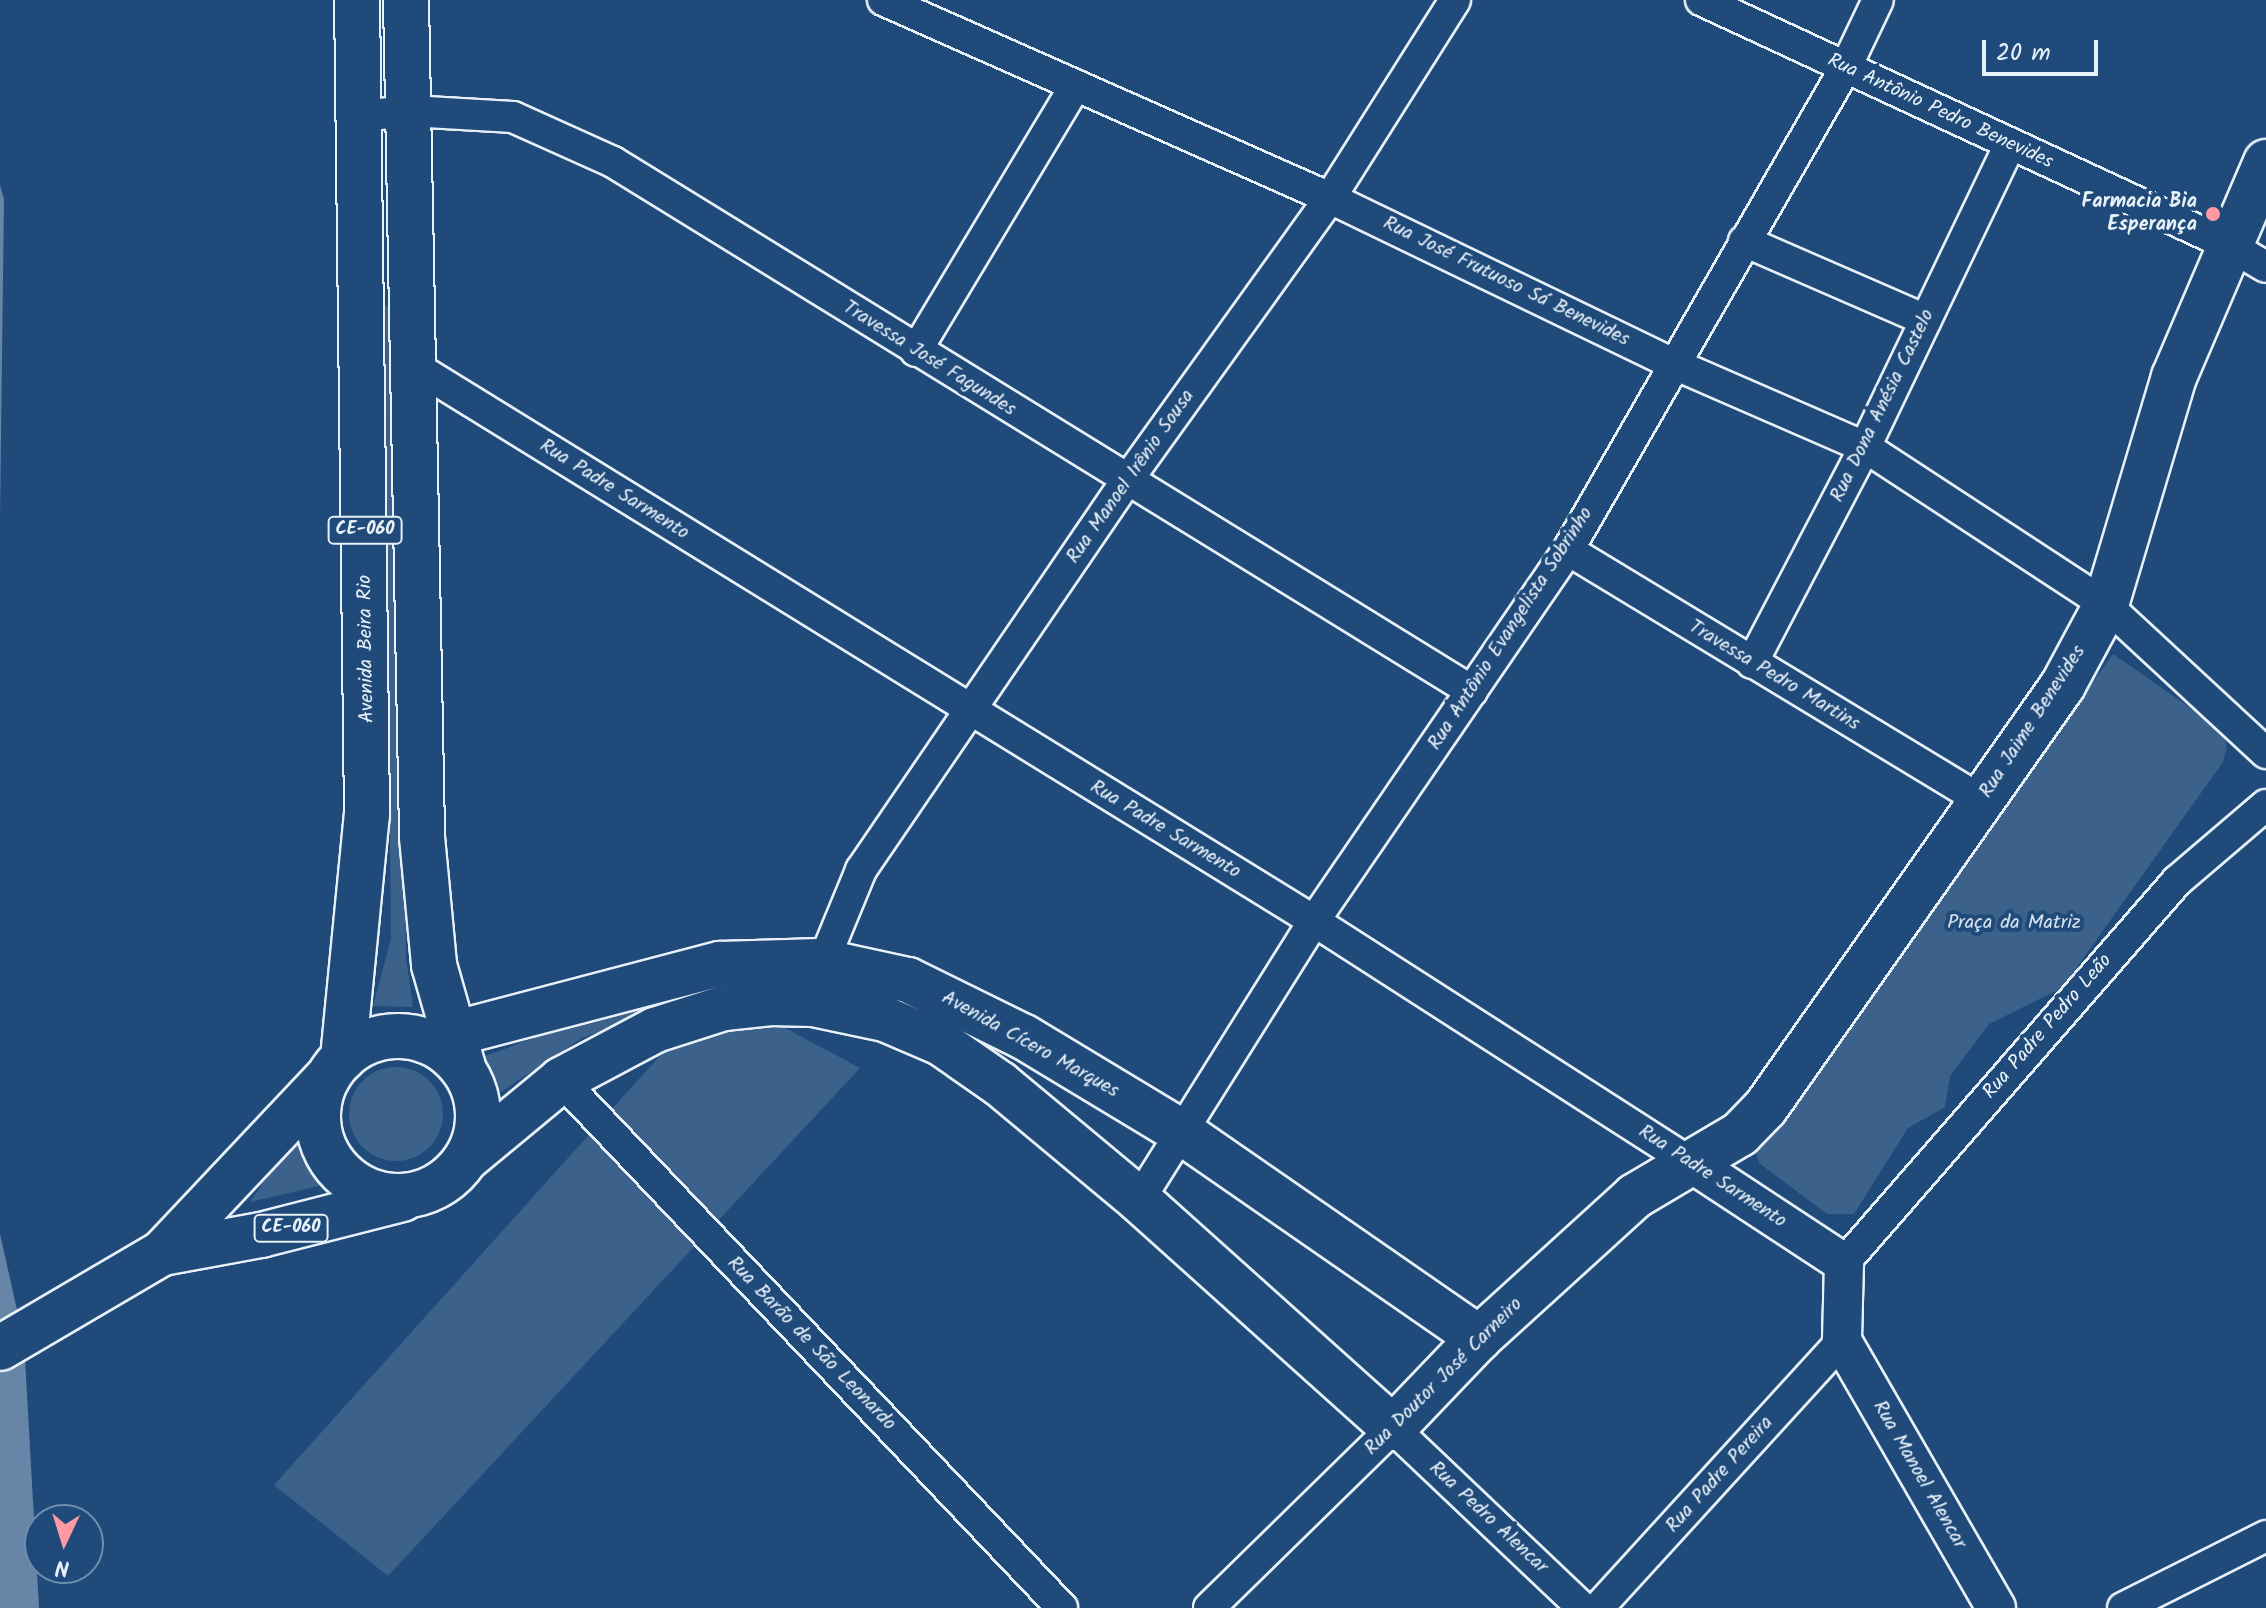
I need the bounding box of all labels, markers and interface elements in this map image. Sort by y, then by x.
scale bar [1986,24,2102,74]
text: 20 m [1996,34,2051,73]
street label: Rua Antônio Pedro Benevides [1823,49,2057,175]
place label: Farmacia Bia Esperança [2081,190,2197,237]
marker: Farmacia Bia Esperança [2204,205,2222,223]
street label: Rua José Frutuoso Sá Benevides [1379,212,1633,352]
street label: Travessa José Fagundes [838,296,1020,422]
street label: Rua Dona Anésia Castelo [1826,306,1940,506]
street label: Rua Manoel Irênio Sousa [1062,385,1200,569]
street label: Rua Padre Sarmento [535,434,693,546]
street label: Rua Antônio Evangelista Sobrinho [1423,503,1599,755]
road number: CE-060 [327,516,403,544]
street label: Avenida Beira Rio [354,575,380,723]
street label: Travessa Pedro Martins [1684,615,1864,737]
street label: Rua Jaime Benevides [1975,641,2091,803]
street label: Rua Padre Sarmento [1085,776,1245,884]
park label: Praça da Matriz [1947,911,2081,935]
street label: Rua Padre Pedro Leão [1978,949,2118,1105]
street label: Avenida Cícero Marques [937,986,1123,1104]
street label: Rua Padre Sarmento [1634,1120,1790,1234]
road number: CE-060 [253,1214,329,1242]
street label: Rua Barão de São Leonardo [722,1252,900,1436]
street label: Rua Doutor José Carneiro [1360,1293,1528,1461]
street label: Rua Manoel Alencar [1867,1397,1971,1553]
street label: Rua Padre Pereira [1661,1412,1779,1538]
street label: Rua Pedro Alencar [1424,1457,1552,1579]
north arrow [24,1504,104,1584]
text: N [54,1549,71,1584]

